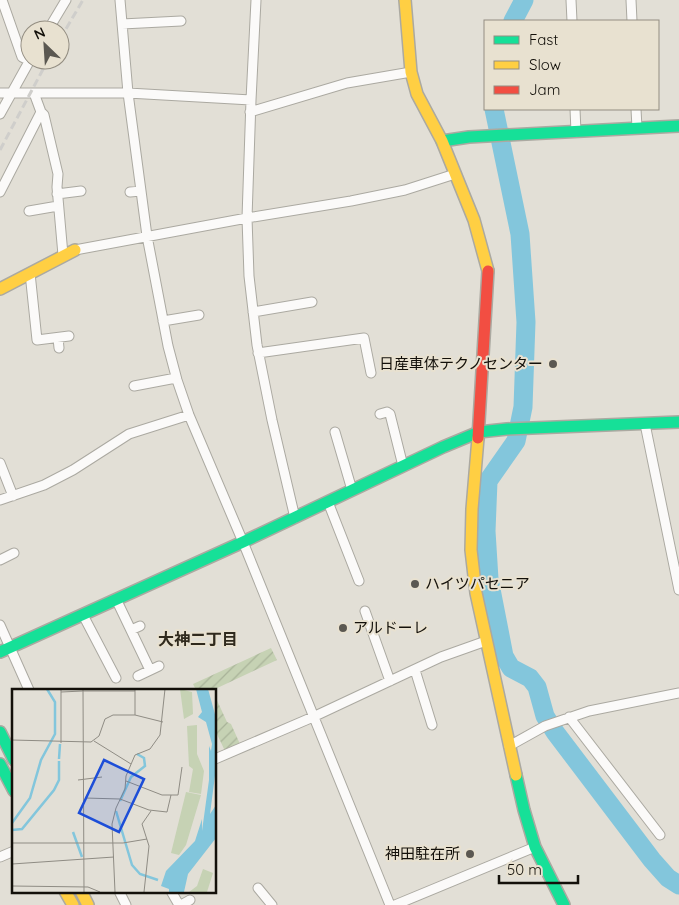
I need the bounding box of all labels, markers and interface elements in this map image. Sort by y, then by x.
north arrow [20,20,70,70]
legend [484,20,659,110]
text: N [31,23,48,44]
text: Fast [529,30,558,49]
text: Slow [529,55,561,74]
text: Jam [529,80,560,99]
place label: 日産車体テクノセンター [379,354,543,373]
marker: 日産車体テクノセンター [547,358,559,370]
place label: ハイツパセニア [425,574,530,593]
marker: ハイツパセニア [409,578,421,590]
place label: アルドーレ [353,618,428,637]
marker: アルドーレ [337,622,349,634]
district label: 大神二丁目 [158,629,238,649]
inset map [12,689,216,892]
place label: 神田駐在所 [385,844,460,863]
marker: 神田駐在所 [464,848,476,860]
scale bar [499,852,578,884]
text: 50 m [507,860,542,879]

